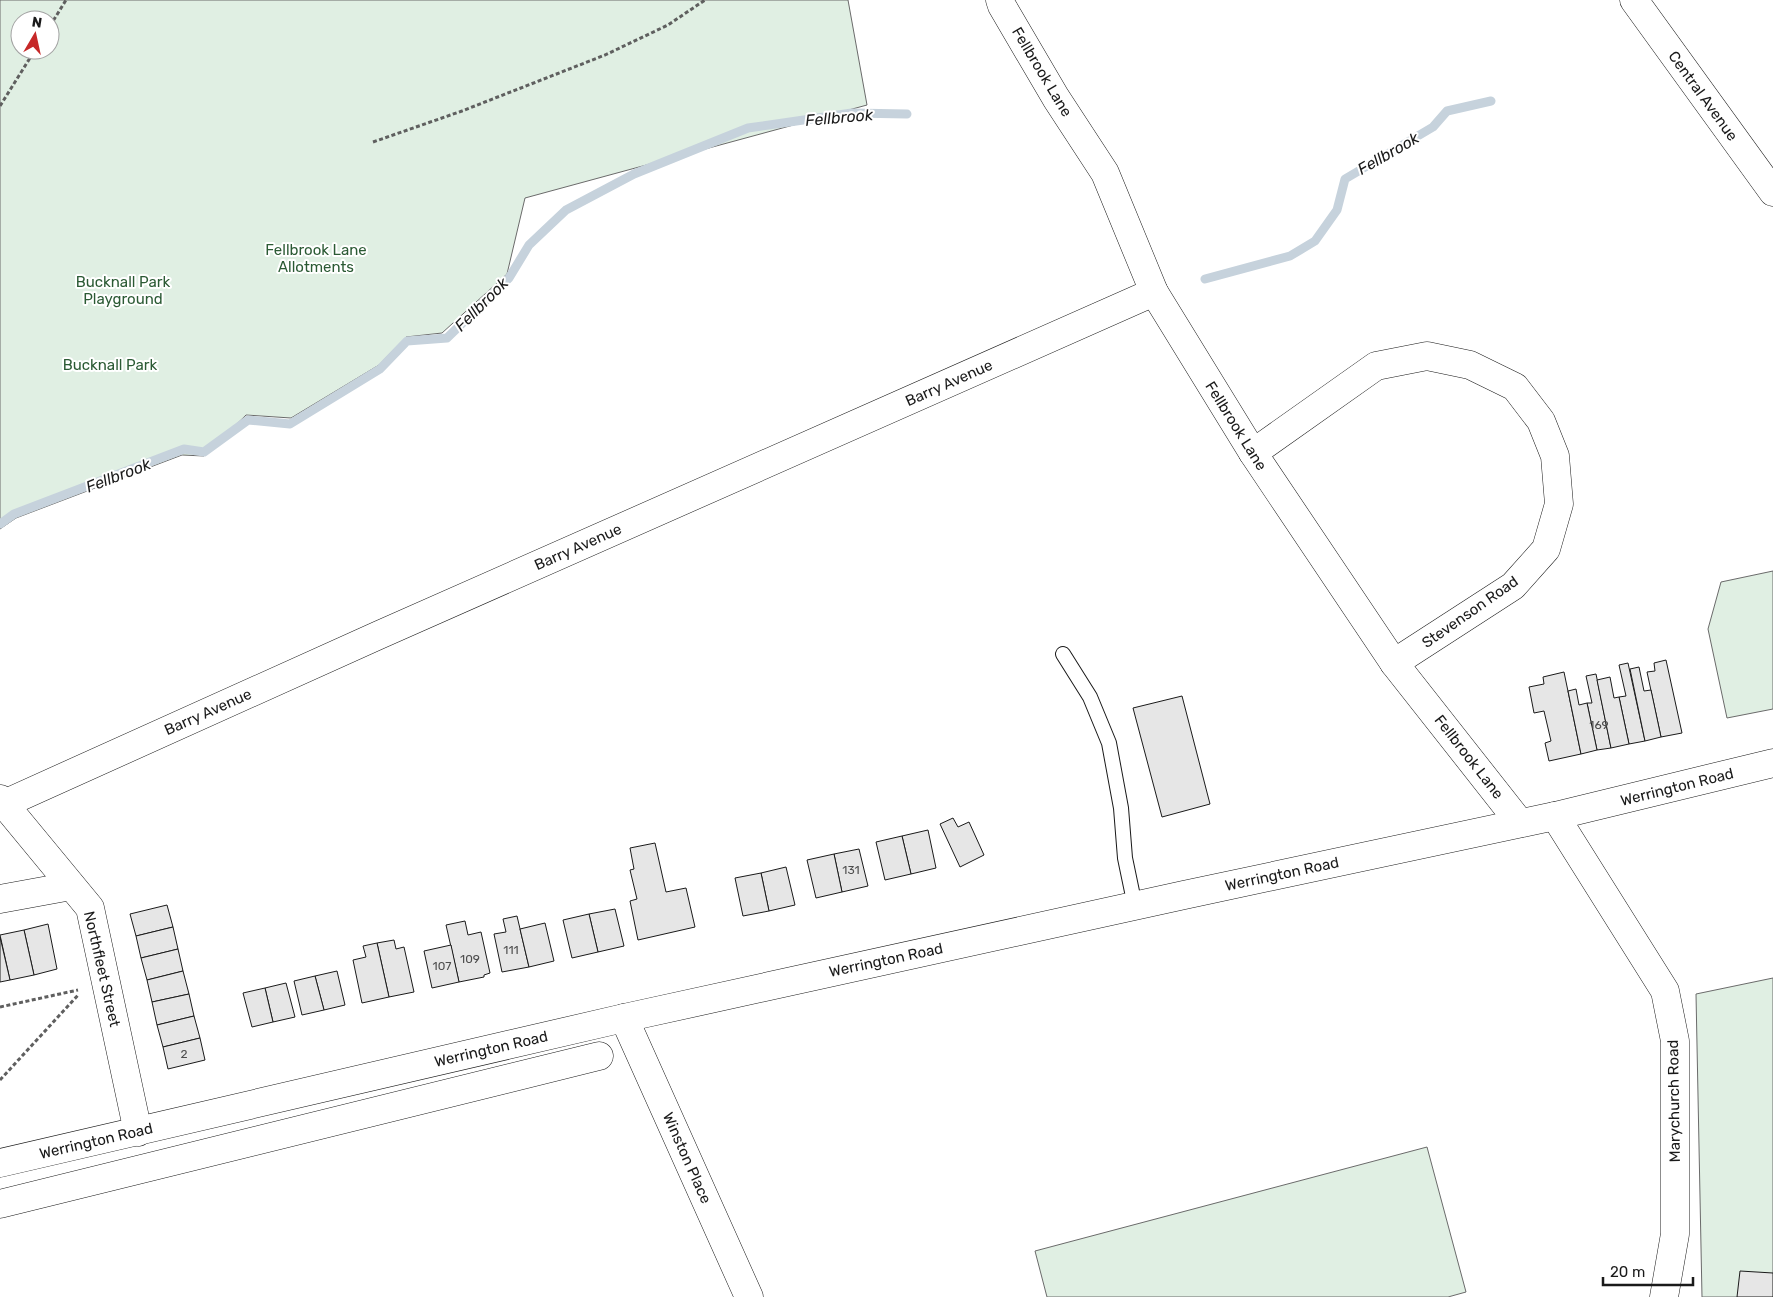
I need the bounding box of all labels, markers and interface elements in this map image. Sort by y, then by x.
north arrow [10,10,60,60]
text: N [31,13,43,32]
street label: Fellbrook Lane [1008,24,1076,120]
street label: Central Avenue [1664,48,1742,144]
water label: Fellbrook [804,105,874,130]
water label: Fellbrook [1354,128,1423,179]
park label: Fellbrook Lane Allotments [265,241,367,276]
park label: Bucknall Park Playground [76,273,171,308]
water label: Fellbrook [451,273,513,335]
park label: Bucknall Park [63,356,158,374]
street label: Barry Avenue [903,356,995,410]
street label: Fellbrook Lane [1201,378,1271,474]
water label: Fellbrook [83,454,154,497]
street label: Barry Avenue [532,520,624,574]
street label: Stevenson Road [1418,572,1522,652]
street label: Barry Avenue [162,685,254,739]
street label: Fellbrook Lane [1431,711,1507,803]
house number: 169 [1589,718,1609,732]
street label: Werrington Road [1619,764,1735,810]
street label: Werrington Road [1223,853,1341,895]
house number: 131 [842,863,860,877]
street label: Northfleet Street [80,909,124,1029]
street label: Werrington Road [827,939,945,981]
house number: 111 [503,943,519,957]
house number: 109 [460,952,480,966]
house number: 107 [433,959,451,973]
street label: Werrington Road [432,1027,550,1071]
street label: Marychurch Road [1664,1040,1684,1162]
house number: 2 [180,1047,188,1061]
street label: Winston Place [659,1110,715,1206]
street label: Werrington Road [37,1119,155,1163]
scale bar [1603,1254,1693,1286]
text: 20 m [1610,1263,1645,1281]

